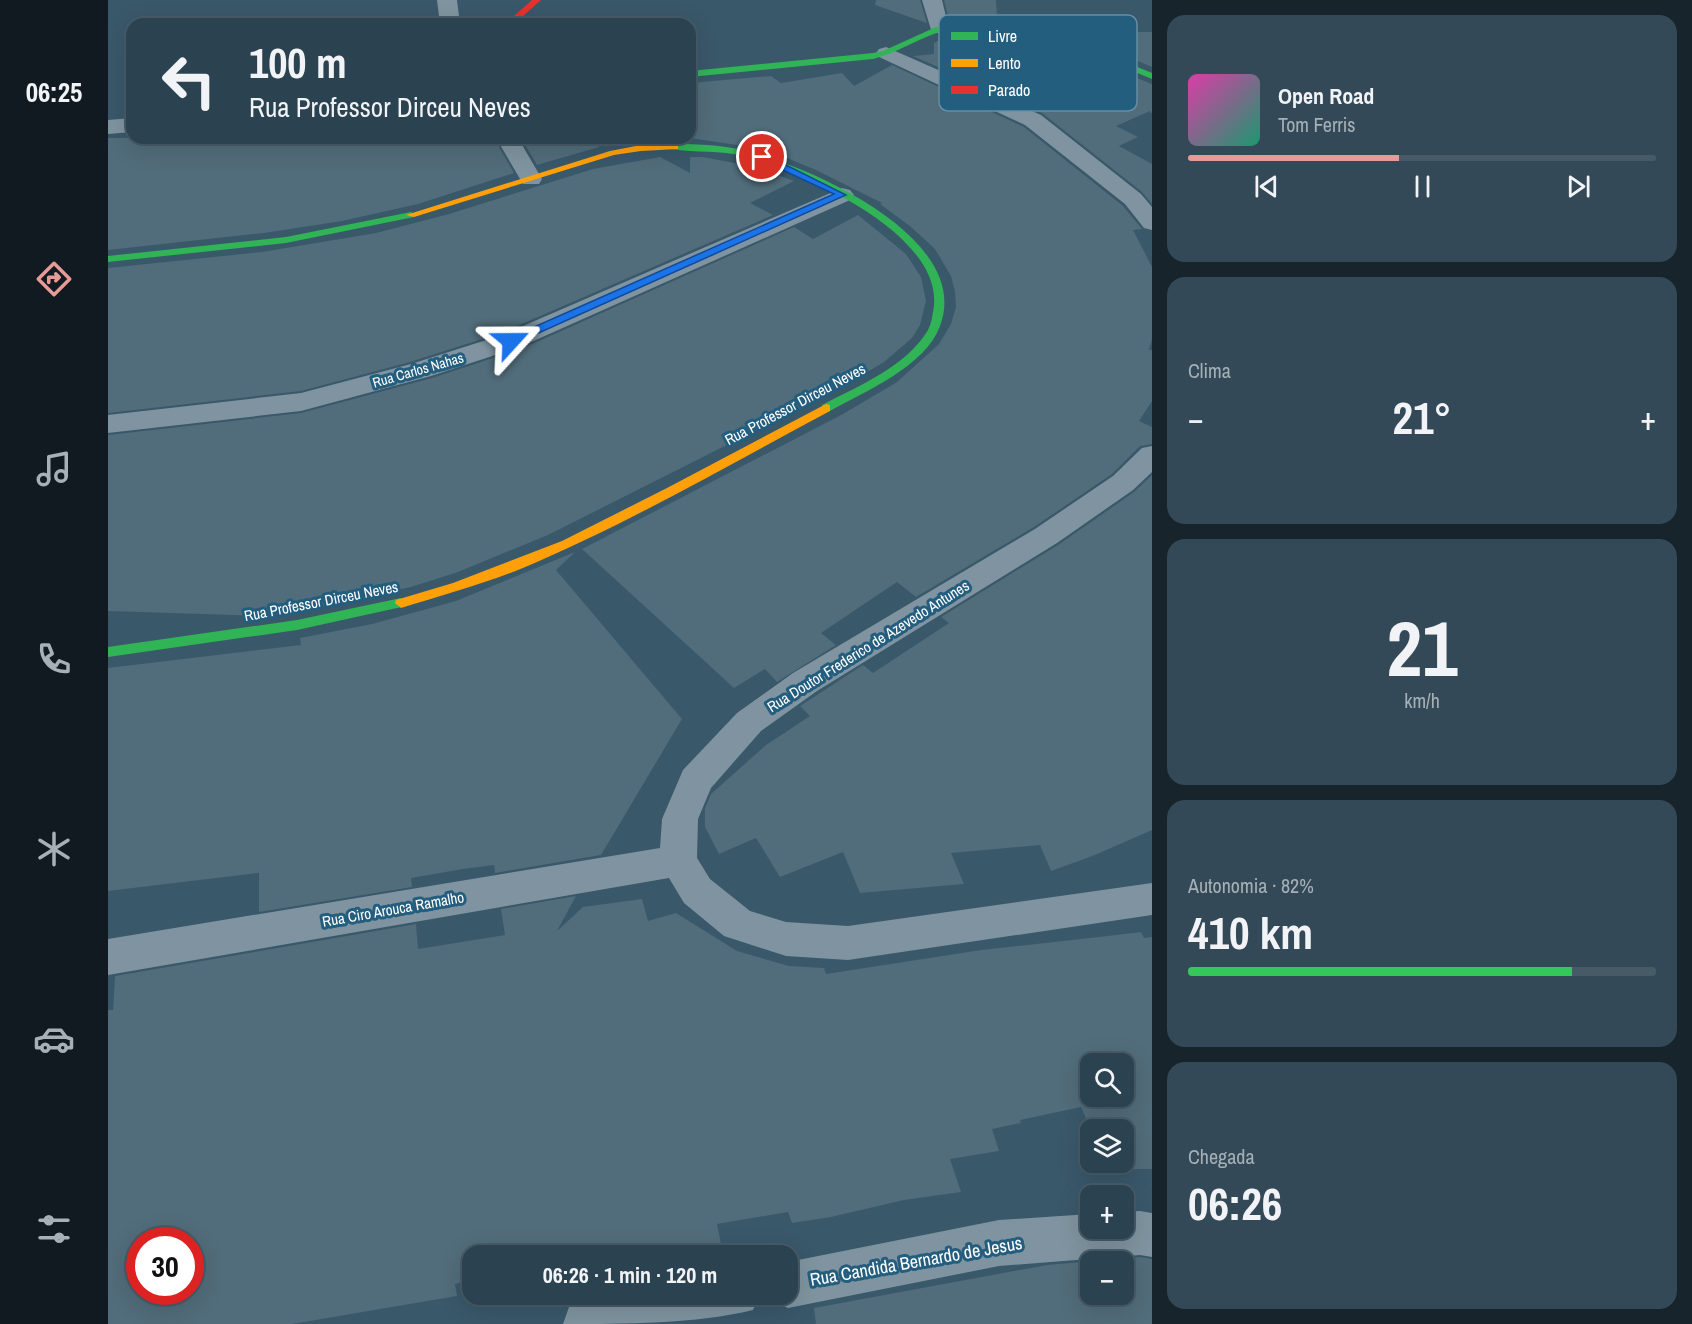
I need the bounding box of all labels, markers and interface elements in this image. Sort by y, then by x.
legend [939,15,1137,111]
text: Livre [988,25,1017,47]
text: 100 m [249,35,347,91]
icon: left [150,42,228,120]
text: Lento [988,52,1021,74]
text: 06:25 [26,74,82,110]
text: Parado [988,79,1030,101]
text: Open Road [1278,81,1374,111]
text: Rua Professor Dirceu Neves [249,89,531,125]
text: Tom Ferris [1278,111,1356,138]
pin [736,131,787,182]
icon: arrive [745,140,778,173]
icon: previous [1250,170,1283,203]
icon: pause [1406,170,1439,203]
icon: next [1562,170,1595,203]
icon: directions [33,258,75,300]
position arrow [479,309,543,373]
street label: Rua Carlos Nahas [370,348,466,392]
text: Clima [1188,357,1231,384]
street label: Rua Professor Dirceu Neves [721,358,869,450]
text: 21° [1392,387,1452,448]
text: − [1188,396,1204,440]
text: + [1640,396,1656,440]
icon: music [33,448,75,490]
street label: Rua Doutor Frederico de Azevedo Antunes [763,575,973,717]
street label: Rua Professor Dirceu Neves [242,576,400,626]
text: 21 [1386,595,1458,700]
icon: phone [33,638,75,680]
text: km/h [1404,687,1440,714]
icon: climate [33,828,75,870]
text: Autonomia · 82% [1188,872,1314,899]
street label: Rua Ciro Arouca Ramalho [320,886,466,932]
text: 410 km [1188,902,1313,963]
icon: car [33,1018,75,1060]
map controls [1080,1053,1134,1305]
button: search [1080,1053,1134,1107]
button: layers [1080,1119,1134,1173]
text: Chegada [1188,1143,1255,1170]
text: 06:26 [1188,1173,1282,1234]
button: + [1080,1185,1134,1239]
icon: filters [33,1208,75,1250]
speed limit sign: 30 [126,1227,204,1305]
street label: Rua Candida Bernardo de Jesus [808,1230,1024,1292]
button: − [1080,1251,1134,1305]
text: 06:26 · 1 min · 120 m [543,1260,717,1290]

